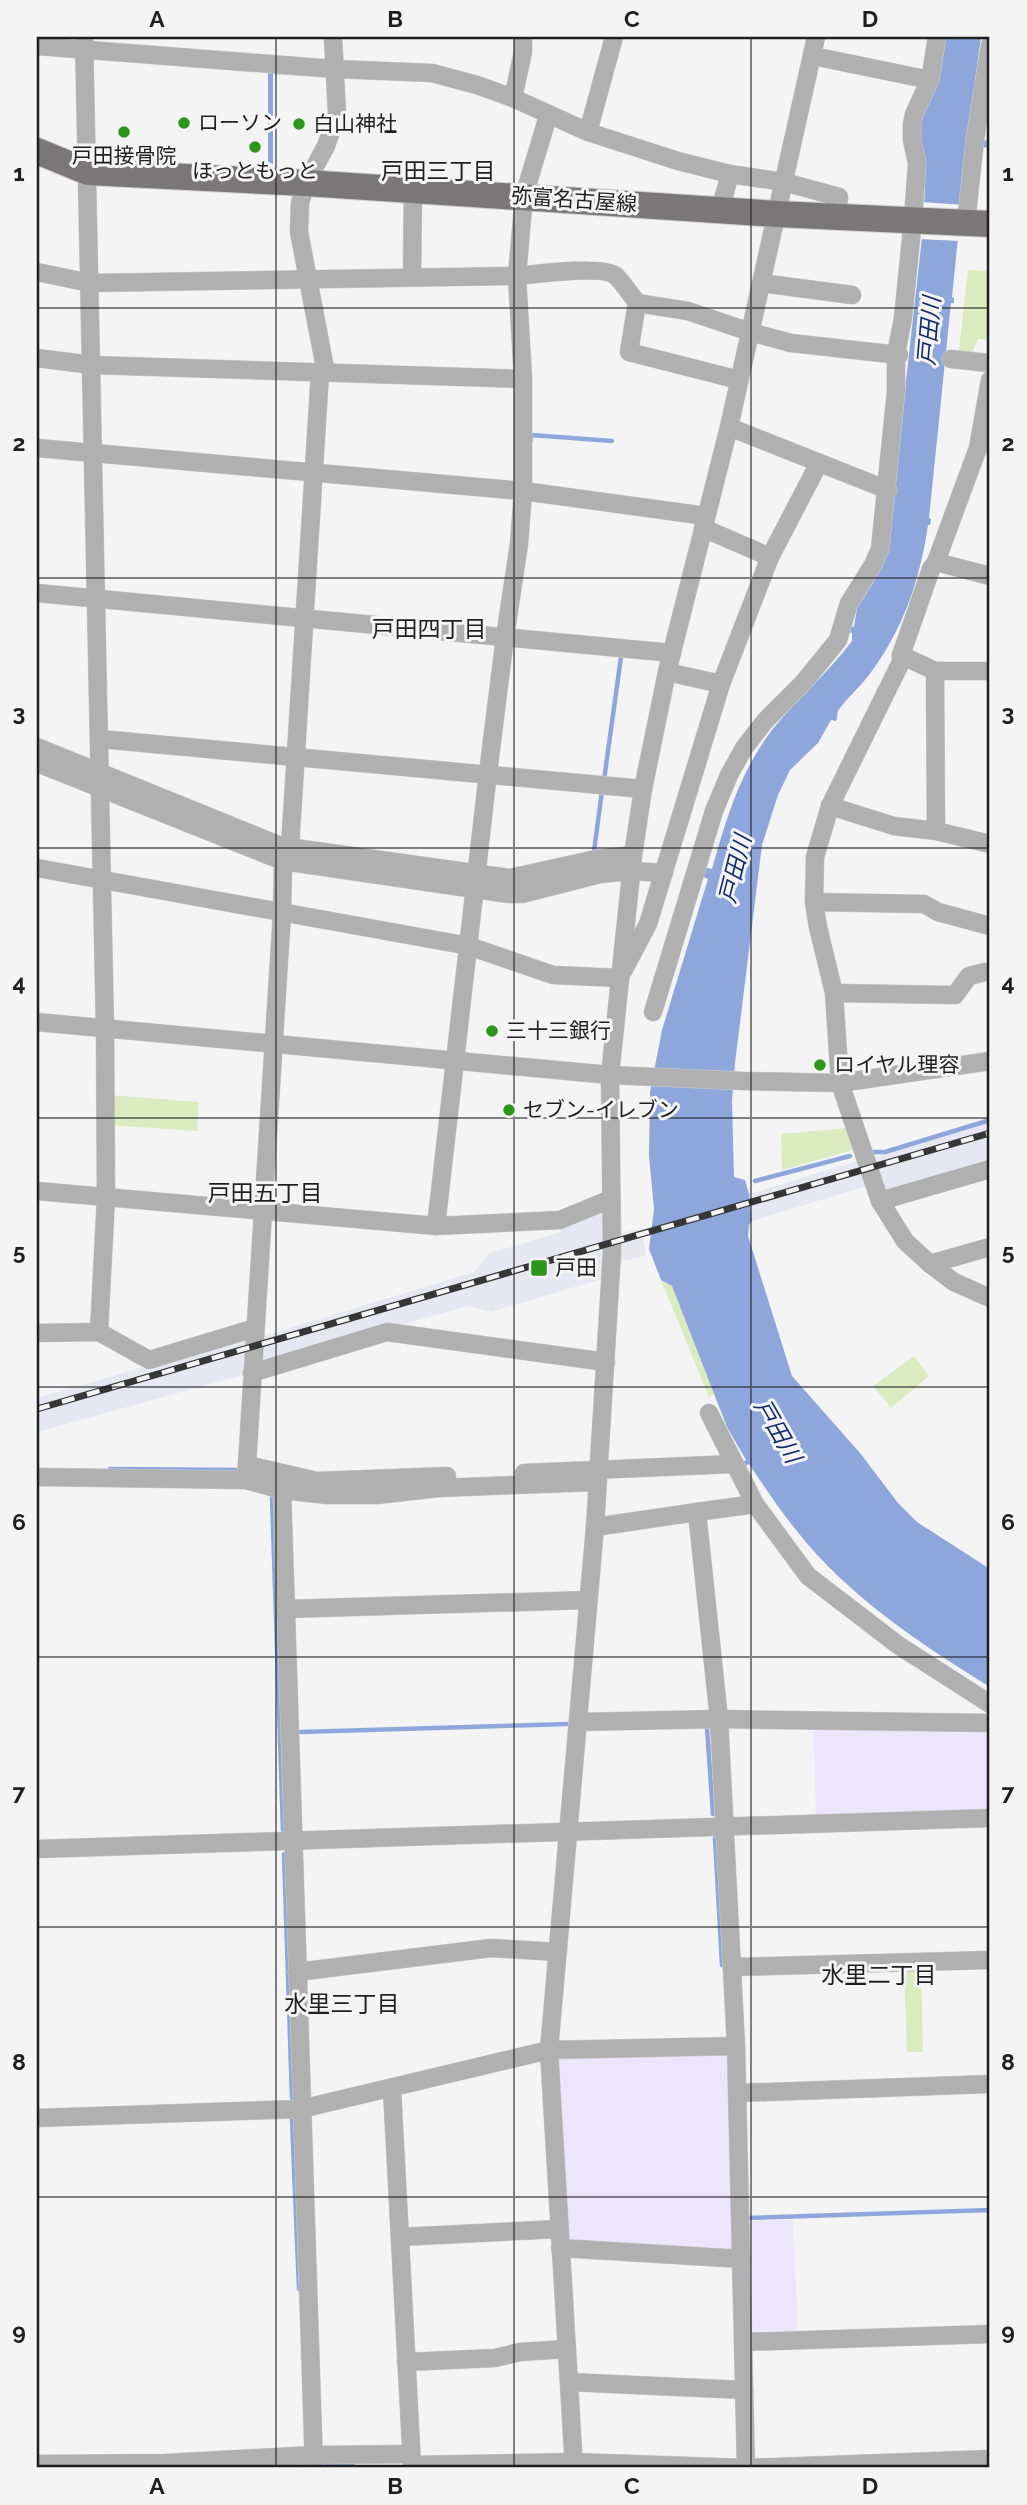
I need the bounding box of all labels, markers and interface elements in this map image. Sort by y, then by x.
text: A [149,5,165,32]
text: B [387,5,403,32]
text: C [624,5,640,32]
text: D [862,5,878,32]
place label: ローソン [198,110,282,135]
place label: 白山神社 [313,111,397,136]
marker: ローソン [176,115,192,131]
marker: 白山神社 [291,116,307,132]
marker: 戸田接骨院 [116,124,132,140]
marker: ほっともっと [247,139,263,155]
place label: 戸田接骨院 [72,143,177,168]
district label: 戸田三丁目 [381,157,496,184]
place label: ほっともっと [192,158,318,183]
text: 1 [13,159,25,186]
text: 1 [1002,159,1014,186]
street label: 弥富名古屋線 [510,183,638,216]
water label: 戸田川 [912,292,945,367]
text: 2 [13,429,25,456]
text: 2 [1002,429,1014,456]
district label: 戸田四丁目 [372,615,487,642]
text: 3 [13,699,25,726]
text: 3 [1002,699,1014,726]
water label: 戸田川 [713,829,757,906]
text: 4 [12,969,26,996]
text: 4 [1001,969,1015,996]
place label: 三十三銀行 [506,1018,611,1043]
marker: 三十三銀行 [484,1023,500,1039]
place label: ロイヤル理容 [834,1052,959,1077]
marker: ロイヤル理容 [812,1057,828,1073]
place label: セブン-イレブン [523,1097,679,1122]
marker: セブン-イレブン [501,1102,517,1118]
district label: 戸田五丁目 [208,1179,323,1206]
text: 5 [13,1238,26,1265]
text: 5 [1002,1238,1015,1265]
place label: 戸田 [555,1255,597,1280]
marker: 戸田 [529,1258,549,1278]
water label: 戸田川 [749,1394,809,1470]
text: 6 [12,1508,26,1535]
text: 6 [1001,1508,1015,1535]
text: 7 [13,1778,26,1805]
text: 7 [1002,1778,1015,1805]
district label: 水里二丁目 [822,1961,937,1988]
district label: 水里三丁目 [285,1990,400,2017]
text: 8 [12,2048,26,2075]
text: 8 [1001,2048,1015,2075]
text: 9 [12,2318,26,2345]
text: 9 [1001,2318,1015,2345]
text: A [149,2472,165,2499]
text: B [387,2472,403,2499]
text: C [624,2472,640,2499]
text: D [862,2472,878,2499]

